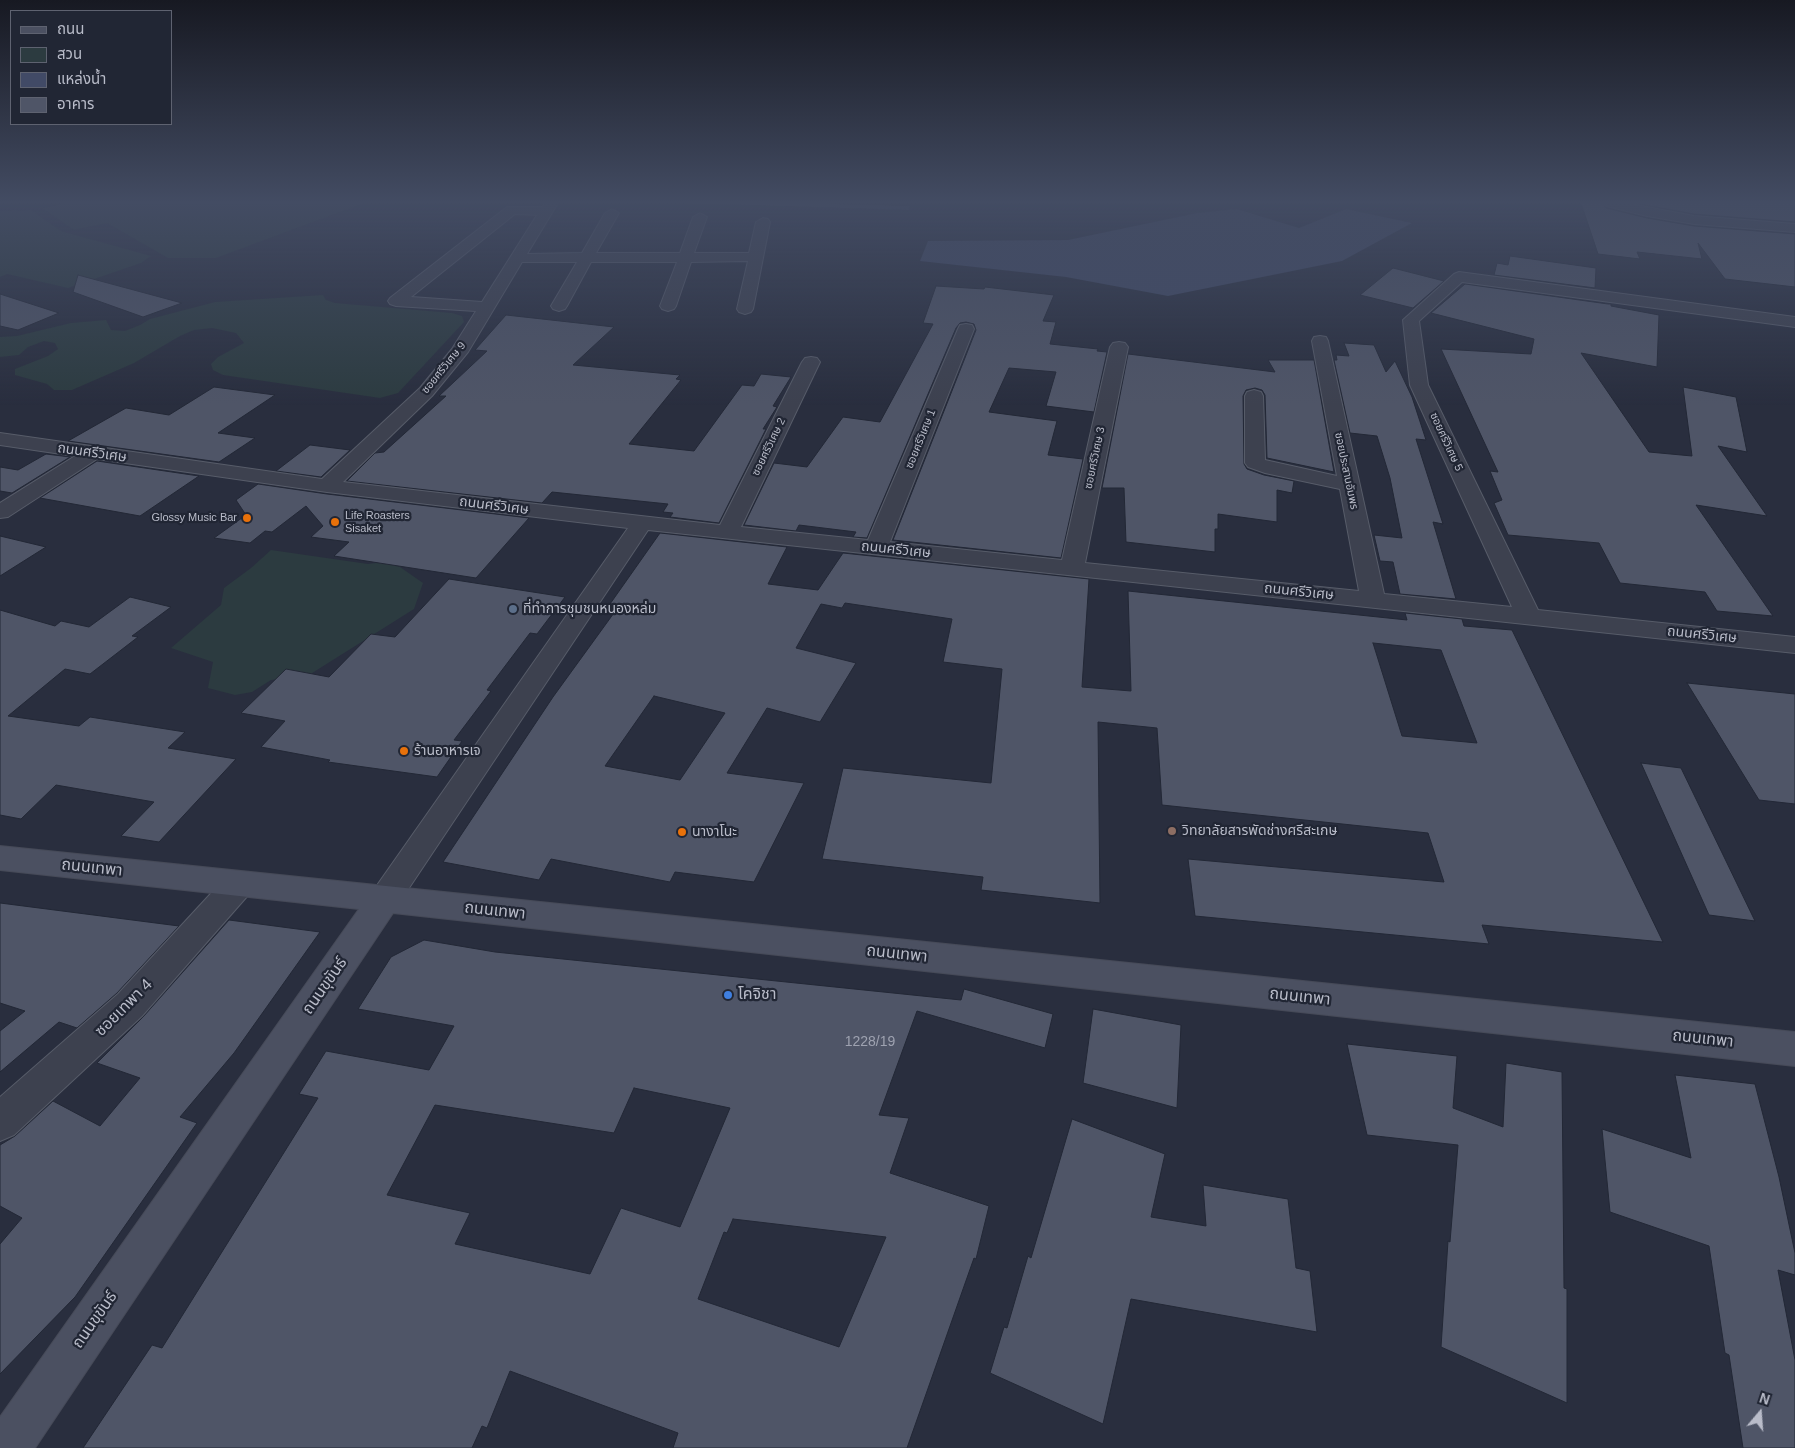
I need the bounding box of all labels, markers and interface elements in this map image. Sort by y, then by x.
legend [10,10,172,125]
text: ถนน [57,20,84,37]
text: สวน [57,45,82,62]
text: แหล่งน้ำ [57,70,106,87]
text: อาคาร [57,95,94,112]
street label: ซอยศรีวิเศษ 9 [419,339,469,397]
street label: ซอยศรีวิเศษ 1 [903,407,939,471]
street label: ซอยศรีวิเศษ 5 [1427,411,1465,473]
street label: ซอยศรีวิเศษ 2 [749,416,789,478]
street label: ซอยศรีวิเศษ 3 [1082,426,1108,490]
street label: ซอยประสานอัมพร [1331,431,1361,511]
street label: ถนนศรีวิเศษ [56,440,128,466]
street label: ถนนศรีวิเศษ [458,493,530,519]
place label: Life Roasters Sisaket [345,509,410,535]
place label: Glossy Music Bar [151,511,237,525]
marker: Glossy Music Bar [241,512,253,524]
marker: Life Roasters Sisaket [329,516,341,528]
street label: ถนนศรีวิเศษ [860,538,932,562]
street label: ถนนศรีวิเศษ [1263,580,1335,604]
place label: ที่ทำการชุมชนหนองหล่ม [523,601,656,617]
marker: ที่ทำการชุมชนหนองหล่ม [507,603,519,615]
street label: ถนนศรีวิเศษ [1666,623,1738,647]
place label: ร้านอาหารเจ [414,743,481,759]
marker: ร้านอาหารเจ [398,745,410,757]
place label: วิทยาลัยสารพัดช่างศรีสะเกษ [1182,823,1337,839]
place label: นางาโนะ [692,824,737,840]
marker: วิทยาลัยสารพัดช่างศรีสะเกษ [1166,825,1178,837]
marker: นางาโนะ [676,826,688,838]
street label: ถนนเทพา [61,855,123,881]
street label: ถนนเทพา [464,898,526,924]
street label: ถนนเทพา [866,941,928,967]
street label: ถนนขุขันธ์ [298,954,352,1018]
street label: ซอยเทพา 4 [91,975,157,1041]
street label: ถนนเทพา [1269,984,1331,1010]
place label: โคจิชา [738,985,776,1005]
marker: โคจิชา [722,989,734,1001]
street label: ถนนเทพา [1672,1026,1734,1052]
house number: 1228/19 [845,1034,895,1050]
street label: ถนนขุขันธ์ [68,1288,122,1352]
north arrow [1735,1388,1785,1438]
text: N [1757,1390,1772,1408]

